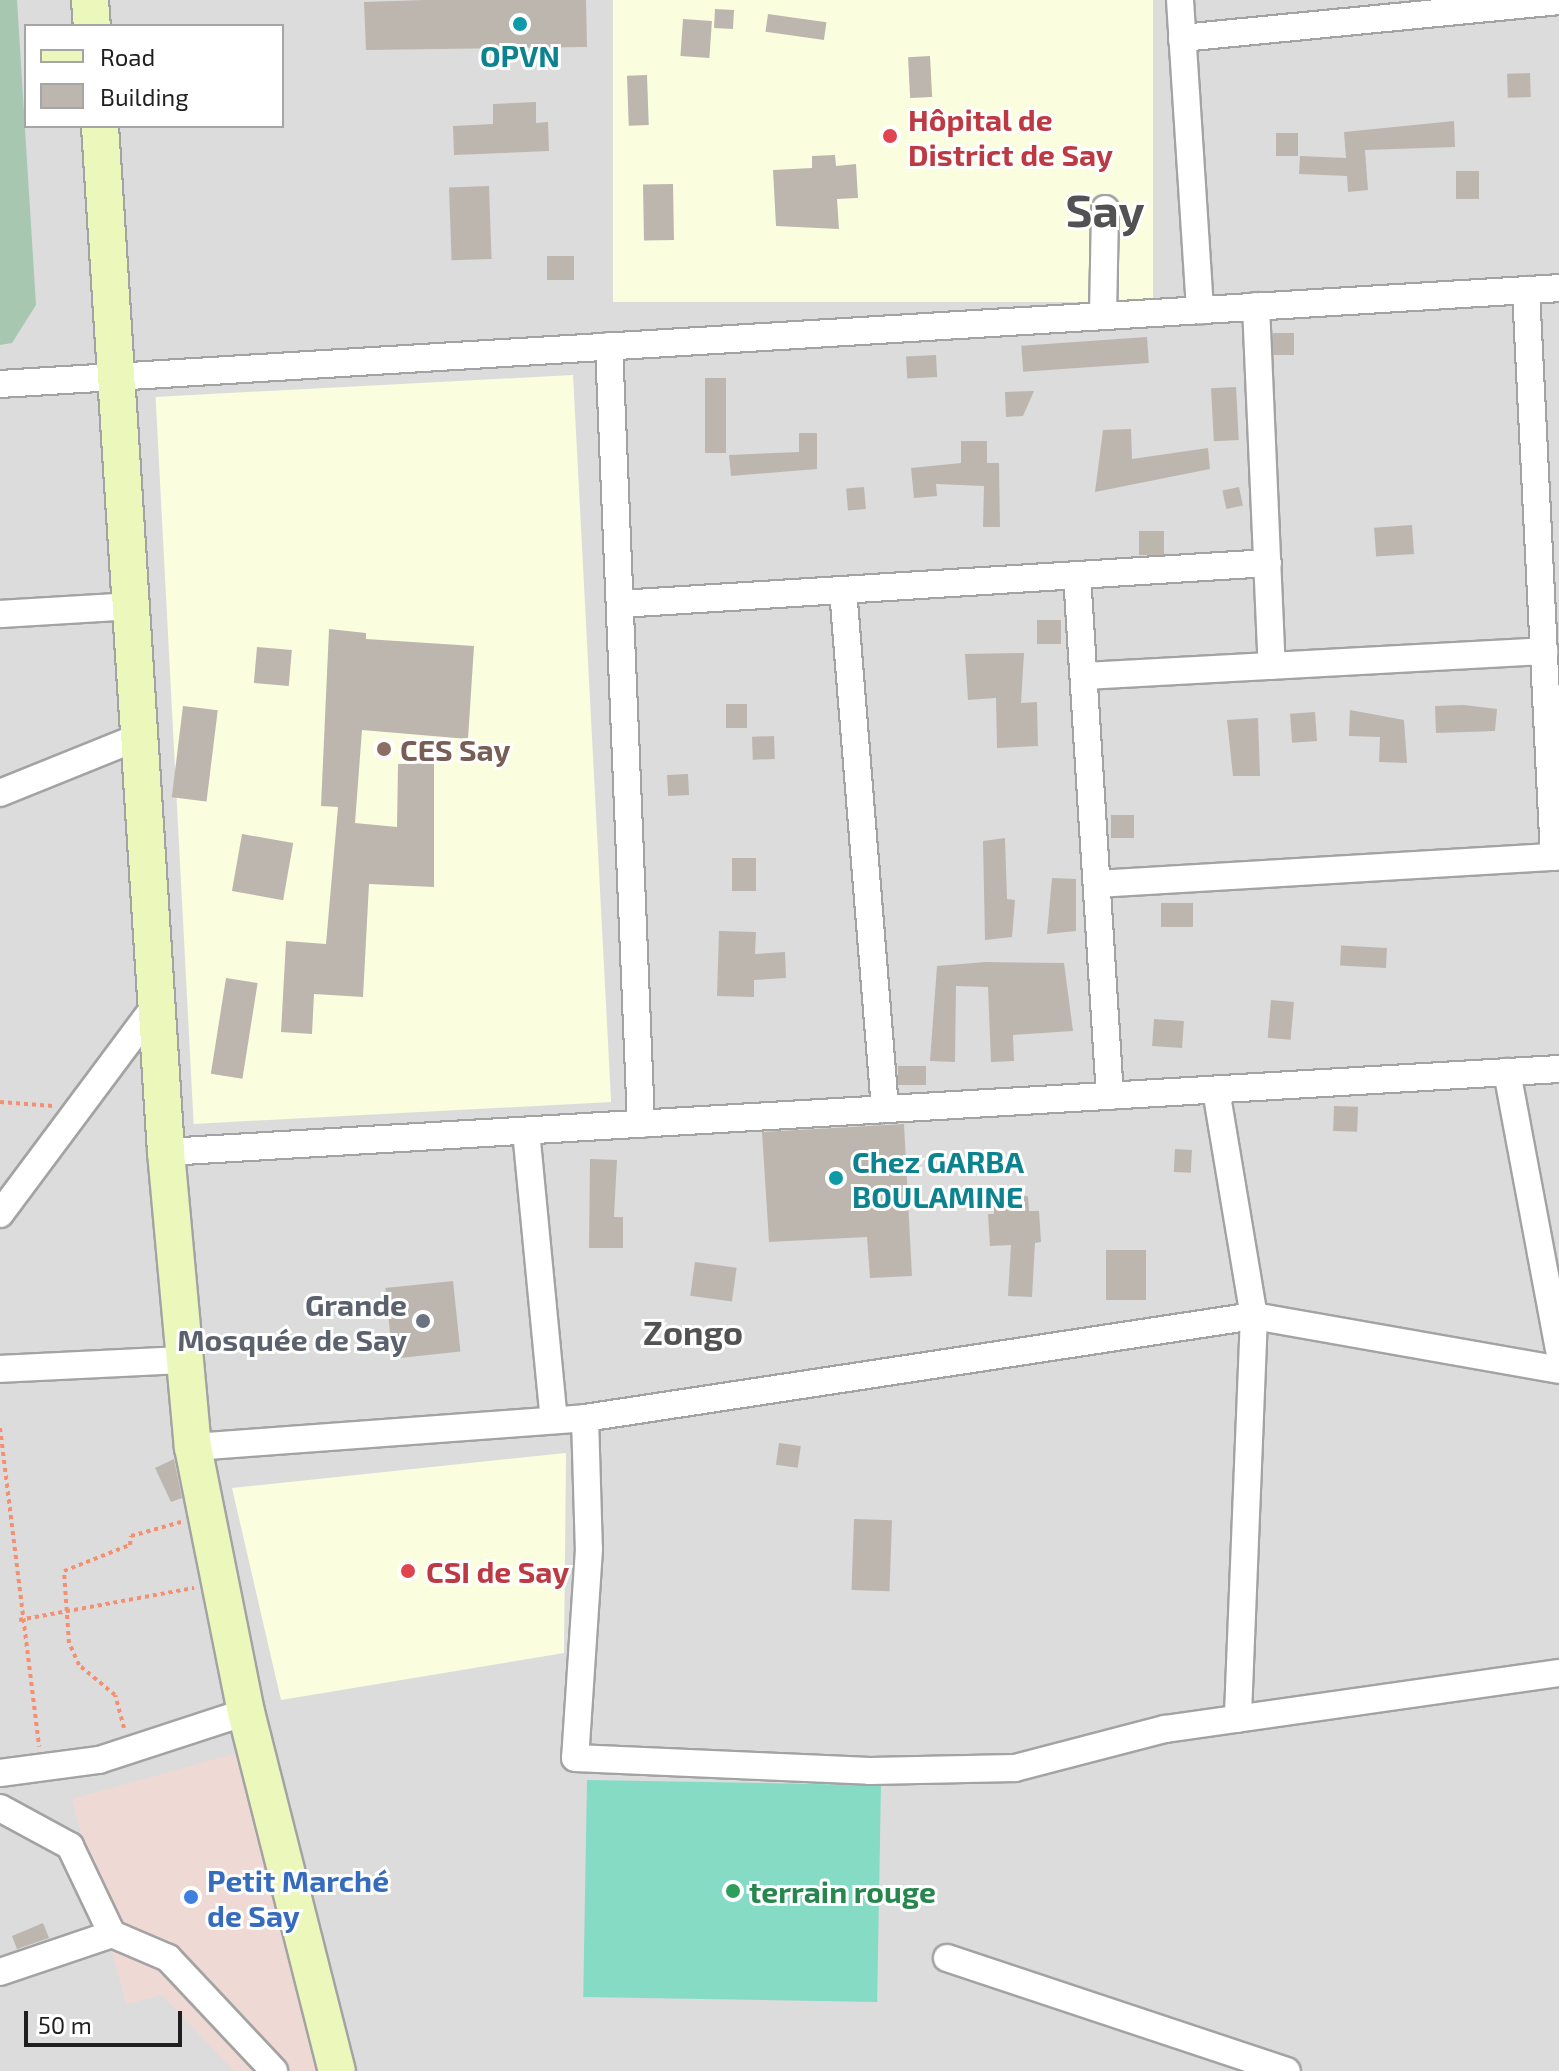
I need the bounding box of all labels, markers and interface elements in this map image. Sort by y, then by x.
marker: OPVN [511,15,529,33]
legend [24,24,284,128]
place label: OPVN [480,37,560,73]
text: Road [100,42,155,71]
text: Building [100,82,189,111]
place label: Hôpital de District de Say [908,101,1113,172]
marker: Hôpital de District de Say [879,125,901,147]
district label: Say [1065,181,1145,237]
place label: CES Say [400,731,511,767]
marker: CES Say [375,740,393,758]
place label: Chez GARBA BOULAMINE [852,1143,1024,1214]
marker: Chez GARBA BOULAMINE [827,1169,845,1187]
place label: Grande Mosquée de Say [177,1286,407,1356]
marker: Grande Mosquée de Say [414,1312,432,1330]
district label: Zongo [643,1312,743,1352]
place label: CSI de Say [426,1553,569,1589]
marker: CSI de Say [397,1560,419,1582]
place label: Petit Marché de Say [207,1862,389,1932]
place label: terrain rouge [749,1873,936,1909]
marker: terrain rouge [724,1882,742,1900]
marker: Petit Marché de Say [182,1888,200,1906]
scale bar [28,1995,186,2045]
text: 50 m [38,2010,92,2039]

